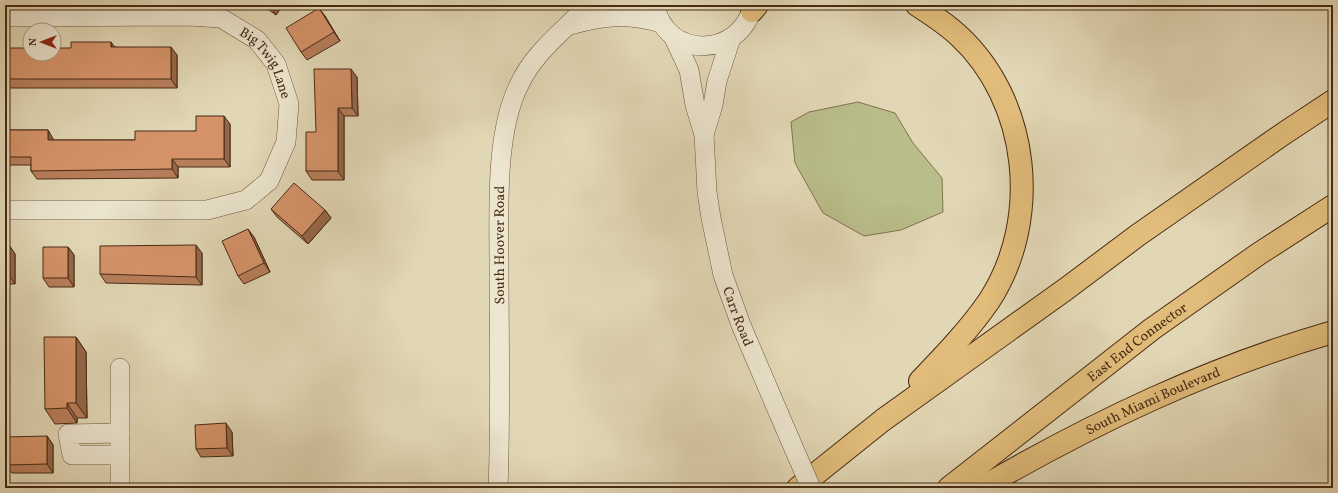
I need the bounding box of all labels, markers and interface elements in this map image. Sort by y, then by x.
north arrow [22,22,62,62]
street label: Big Twig Lane [235,23,295,102]
text: N [26,38,41,46]
street label: South Hoover Road [491,185,510,305]
street label: Carr Road [717,284,757,350]
street label: East End Connector [1084,299,1192,387]
street label: South Miami Boulevard [1083,363,1223,440]

